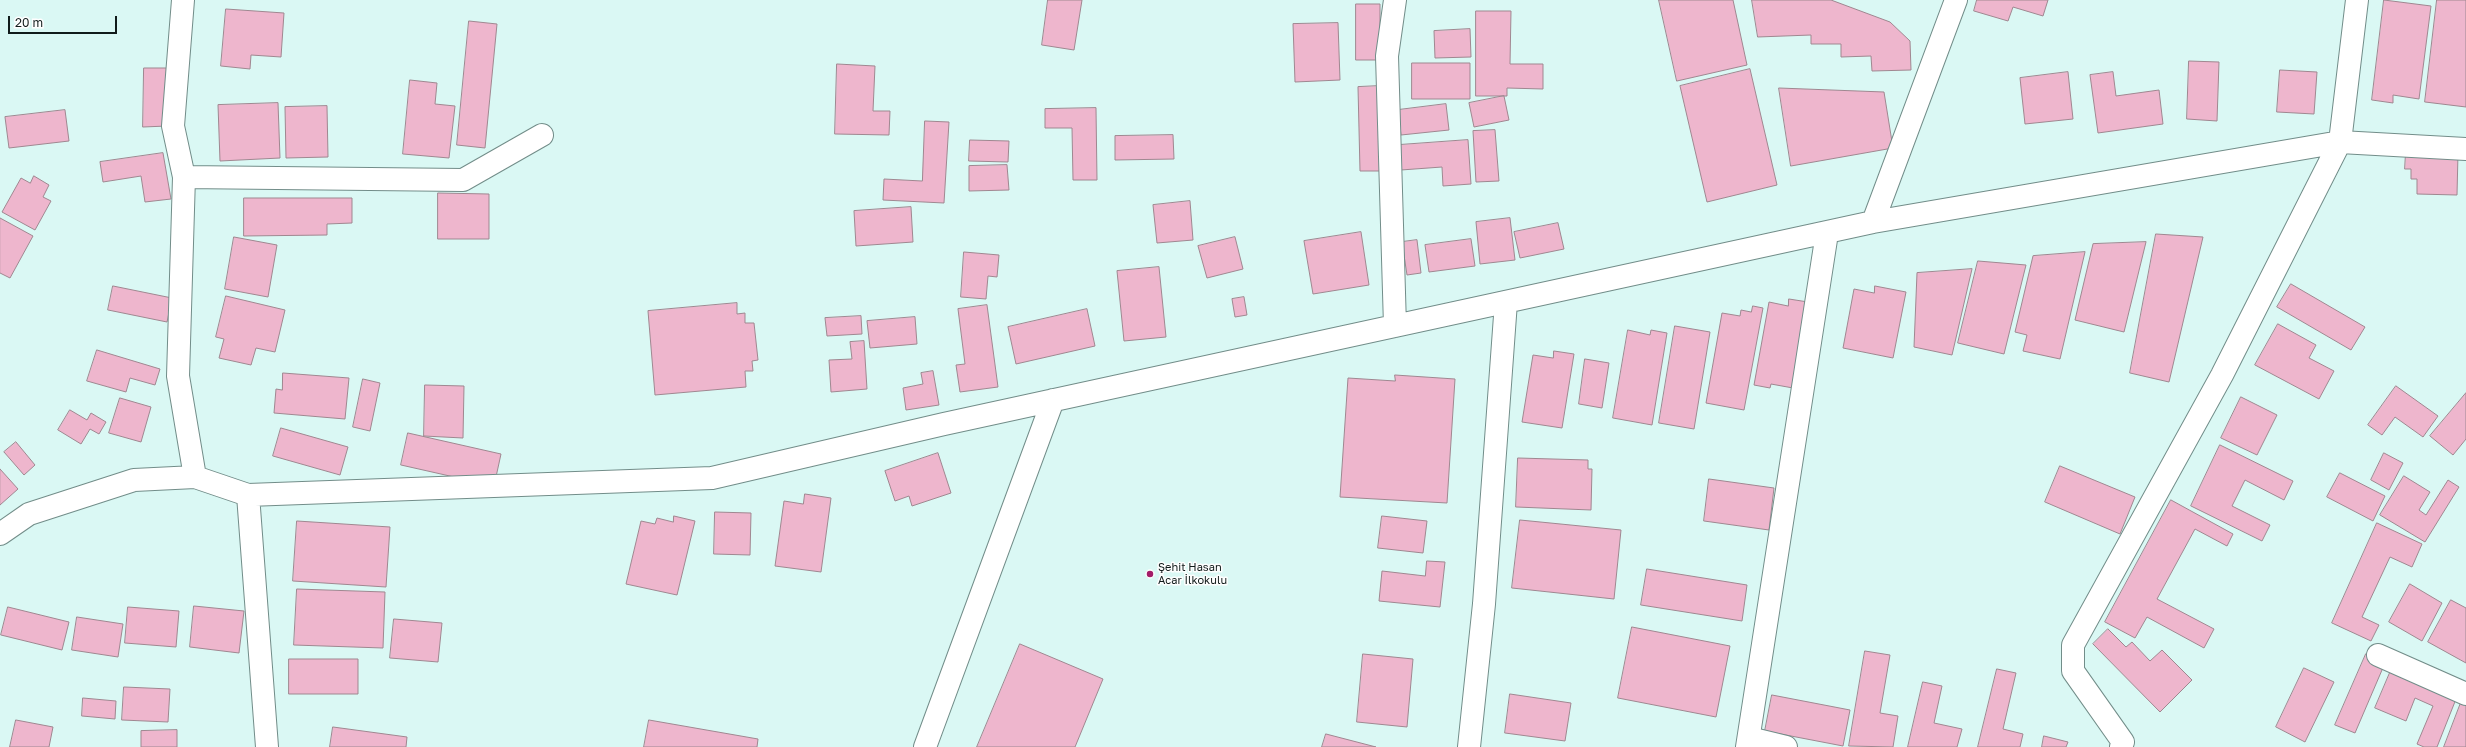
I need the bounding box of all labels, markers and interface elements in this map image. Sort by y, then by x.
scale bar [10,8,119,34]
text: 20 m [15,15,43,30]
place label: Şehit Hasan Acar İlkokulu [1158,561,1227,587]
marker: Şehit Hasan Acar İlkokulu [1145,569,1155,579]

